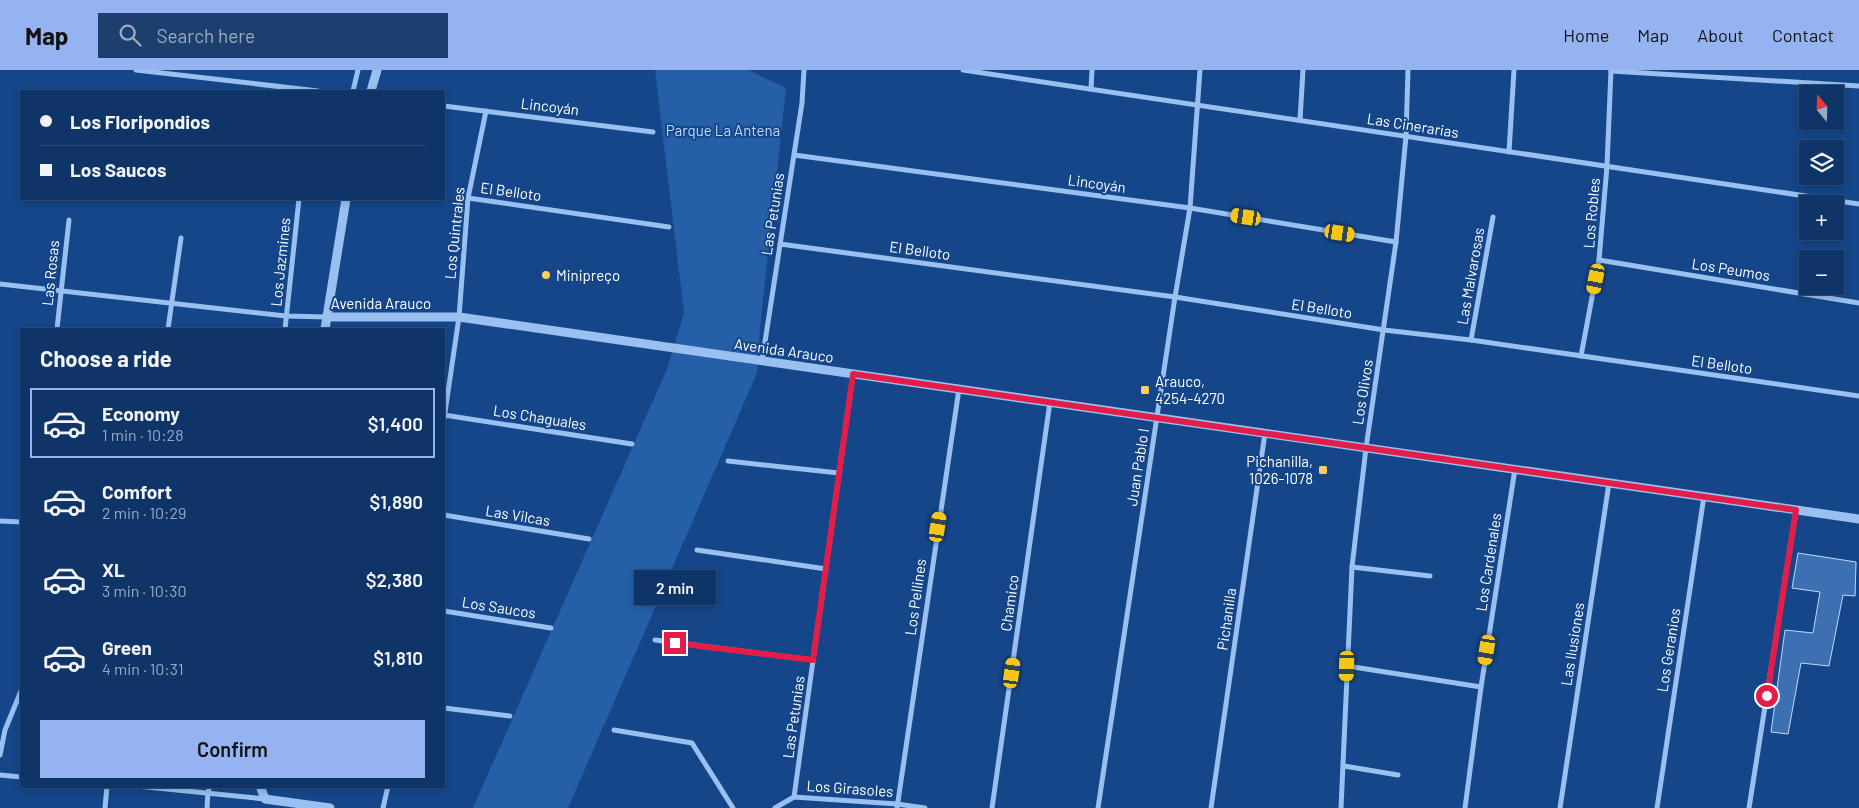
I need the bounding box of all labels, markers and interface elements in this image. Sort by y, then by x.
search box [98,13,448,58]
text: Map [25,21,68,50]
icon: search [116,21,144,49]
text: Search here [156,24,255,47]
text: Home [1563,24,1609,46]
text: Map [1637,24,1669,46]
text: About [1697,24,1744,46]
text: Contact [1772,24,1834,46]
north arrow [1799,85,1844,130]
map controls [1799,85,1844,295]
street label: Lincoyán [520,94,580,118]
street label: Las Cinerarias [1366,109,1460,141]
text: Los Floripondios [70,110,210,133]
park label: Parque La Antena [666,121,780,139]
button: layers [1799,140,1844,185]
text: Los Saucos [70,158,167,181]
street label: Lincoyán [1067,170,1127,196]
street label: Las Petunias [757,172,787,256]
street label: Los Robles [1579,177,1603,249]
street label: El Belloto [479,178,543,204]
street label: Los Quintrales [440,186,468,280]
button: + [1799,195,1844,240]
car [1230,207,1261,227]
street label: Los Jazmines [266,217,294,307]
car [1324,223,1355,243]
street label: Las Malvarosas [1453,226,1487,326]
street label: El Belloto [888,237,952,263]
street label: Las Rosas [38,239,62,307]
button: − [1799,250,1844,295]
street label: Los Peumos [1690,254,1772,284]
car [1585,263,1606,295]
place label: Minipreço [556,266,620,284]
marker: Minipreço [540,269,552,281]
street label: Avenida Arauco [331,294,431,312]
street label: El Belloto [1290,294,1354,322]
street label: Avenida Arauco [733,334,835,366]
text: Choose a ride [40,345,172,371]
street label: El Belloto [1690,351,1754,377]
street label: Los Olivos [1348,358,1376,426]
place label: Arauco, 4254-4270 [1155,372,1225,407]
marker: Arauco, 4254-4270 [1139,384,1151,396]
icon: car [42,401,87,446]
street label: Los Chaguales [492,401,588,433]
text: Economy [102,402,180,425]
text: $1,400 [368,412,423,435]
text: 1 min · 10:28 [102,425,183,444]
street label: Juan Pablo I [1122,427,1152,507]
place label: Pichanilla, 1026-1078 [1246,452,1313,487]
marker: Pichanilla, 1026-1078 [1317,464,1329,476]
icon: car [42,479,87,524]
text: Comfort [102,480,172,503]
text: $1,890 [370,490,423,513]
street label: Las Vilcas [484,501,552,529]
text: 2 min · 10:29 [102,503,186,522]
car [928,511,947,543]
street label: Los Cardenales [1471,511,1505,613]
icon: car [42,557,87,602]
street label: Los Pellines [901,557,929,637]
text: XL [102,558,125,581]
text: $2,380 [366,568,423,591]
callout: 2 min [634,570,716,606]
street label: Chamico [996,574,1022,632]
text: 2 min [656,578,694,597]
text: 3 min · 10:30 [102,581,186,600]
street label: Pichanilla [1213,587,1239,651]
street label: Los Saucos [461,592,537,622]
street label: Las Ilusiones [1557,601,1587,687]
street label: Los Geranios [1653,607,1683,693]
route end [664,632,686,654]
car [1477,634,1496,666]
icon: car [42,635,87,680]
text: Green [102,636,152,659]
text: $1,810 [373,646,423,669]
car [1338,651,1355,681]
car [1002,657,1021,689]
text: 4 min · 10:31 [102,659,184,678]
street label: Las Petunias [778,675,808,759]
route start [1756,685,1778,707]
button: Confirm [40,720,425,778]
street label: Los Girasoles [806,776,894,800]

